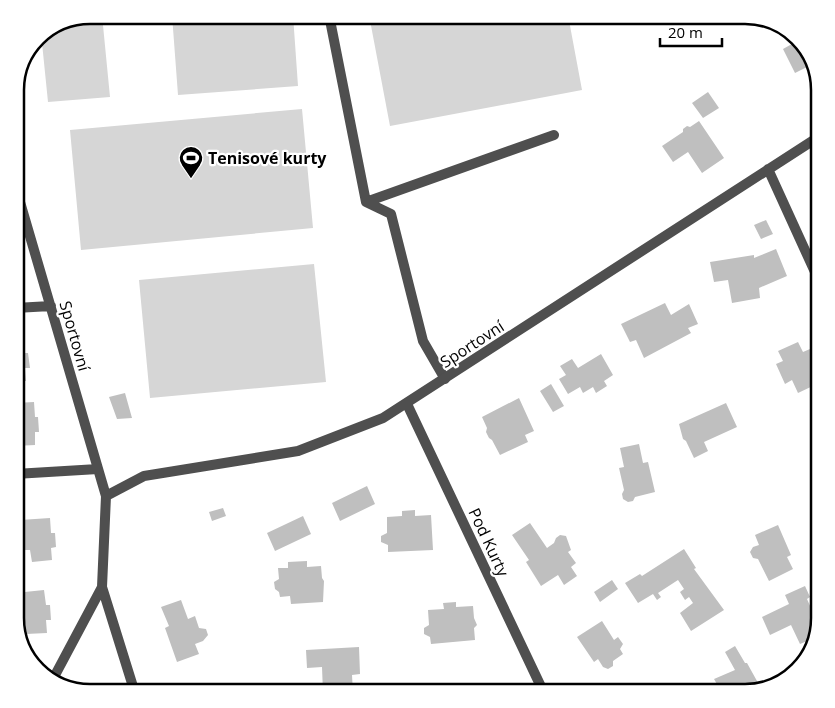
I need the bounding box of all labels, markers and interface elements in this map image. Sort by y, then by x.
scale bar [660,15,722,47]
text: 20 m [668,22,703,42]
sports icon: Tenisové kurty [178,145,204,179]
place label: Tenisové kurty [208,147,327,169]
street label: Sportovní [55,298,96,375]
street label: Sportovní [436,315,509,373]
street label: Pod Kurty [464,504,515,581]

